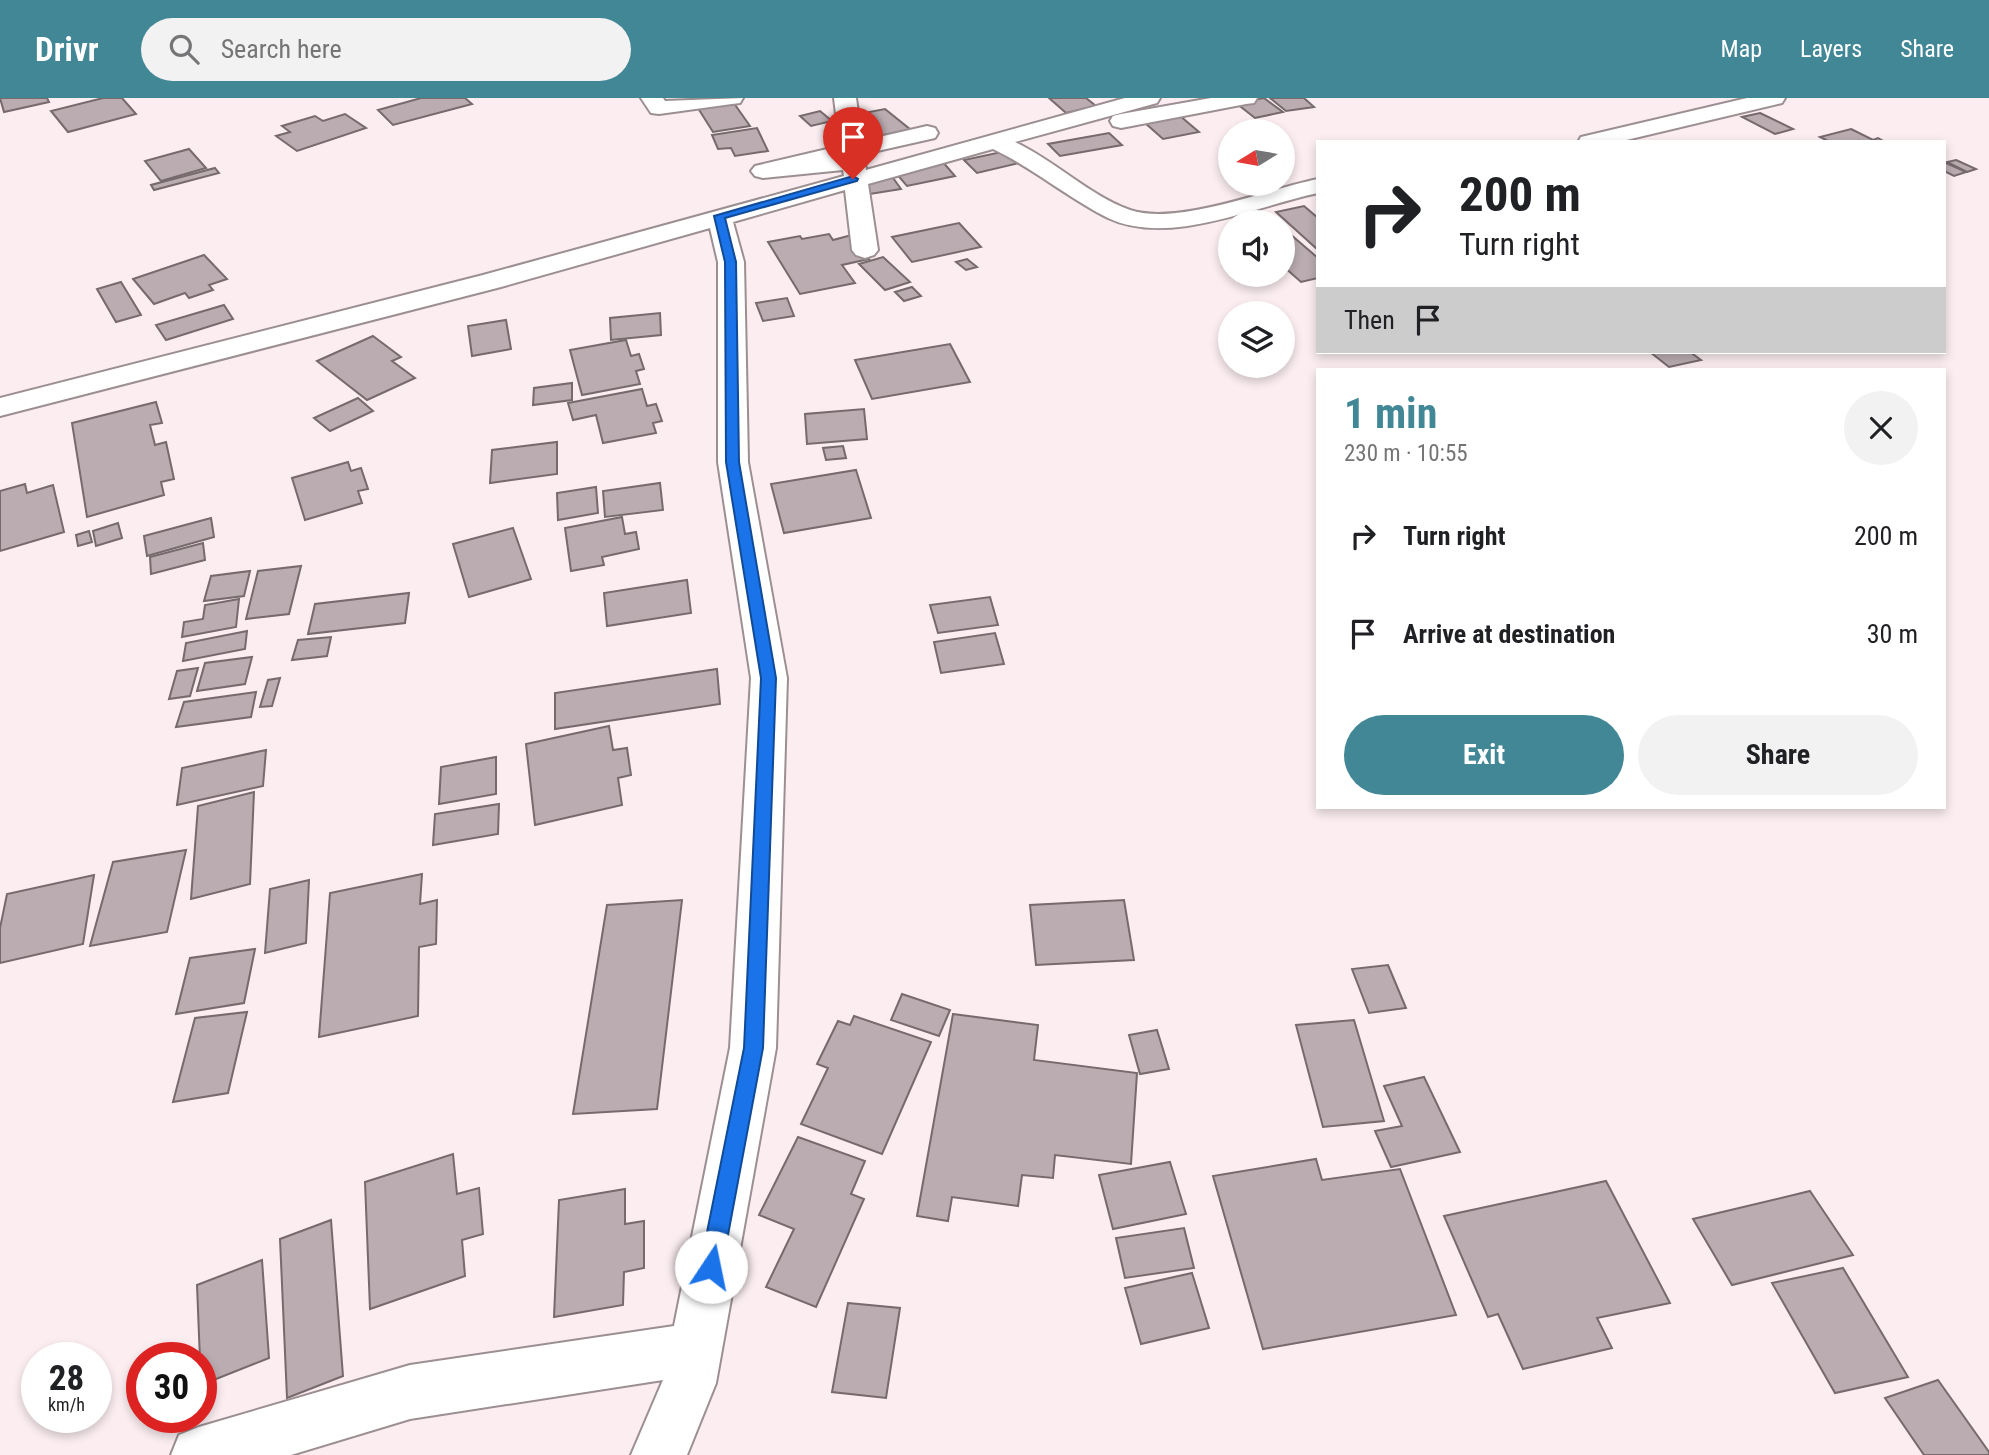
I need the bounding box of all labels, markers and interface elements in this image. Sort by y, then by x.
search box [141,18,631,81]
text: Drivr [35,30,99,69]
icon: search [165,30,203,68]
text: Search here [221,34,342,64]
text: Map [1721,35,1762,63]
text: Layers [1800,35,1862,63]
text: Share [1900,35,1954,63]
pin [823,107,883,179]
icon: arrive [834,118,872,156]
north arrow [1218,119,1295,196]
map controls [1218,119,1295,378]
text: 200 m [1459,166,1581,223]
icon: right [1344,168,1435,259]
button: sound [1218,210,1295,287]
text: Turn right [1459,225,1580,263]
button: layers [1218,301,1295,378]
icon: arrive [1409,301,1447,339]
text: Then [1344,305,1395,335]
text: 1 min [1344,389,1437,438]
button: close [1844,391,1918,465]
text: 230 m · 10:55 [1344,440,1468,467]
icon: right [1344,517,1382,555]
text: Turn right [1403,521,1505,551]
text: 200 m [1854,521,1918,551]
icon: arrive [1344,615,1382,653]
text: Arrive at destination [1403,619,1615,649]
text: 30 m [1867,619,1918,649]
button: Exit [1344,715,1624,795]
button: Share [1638,715,1918,795]
position arrow [674,1230,748,1304]
speed limit sign: 30 [126,1342,217,1433]
text: 28 [49,1358,84,1399]
text: km/h [48,1394,85,1415]

